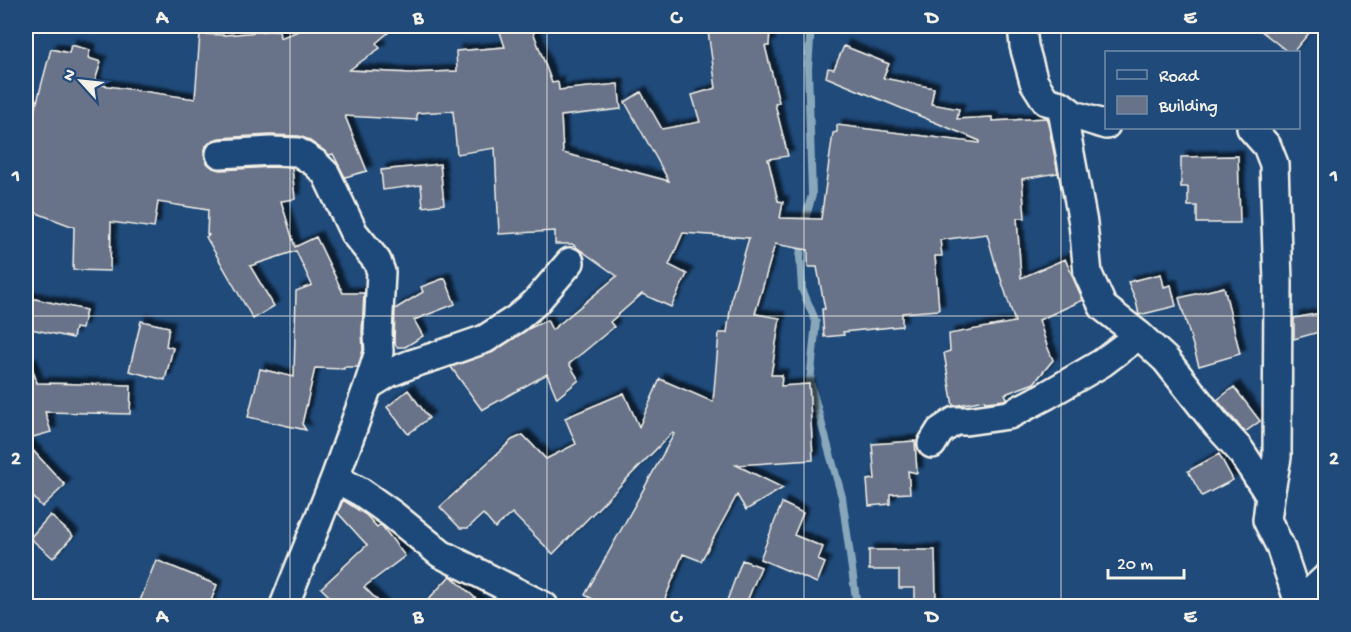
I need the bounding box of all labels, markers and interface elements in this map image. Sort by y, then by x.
text: A [155,8,170,31]
text: B [412,8,424,31]
text: C [670,8,684,31]
text: D [923,8,939,31]
text: E [1184,8,1198,31]
north arrow [51,51,111,111]
legend [1105,51,1300,129]
text: N [60,66,82,85]
text: Road [1159,67,1200,88]
text: Building [1158,97,1218,118]
text: 1 [11,166,20,189]
text: 1 [1329,166,1338,189]
text: 2 [11,449,21,472]
text: 2 [1329,449,1339,472]
scale bar [1108,542,1184,580]
text: 20 m [1117,555,1153,576]
text: A [155,607,170,630]
text: B [412,607,424,630]
text: C [670,607,684,630]
text: D [923,607,939,630]
text: E [1184,607,1198,630]

